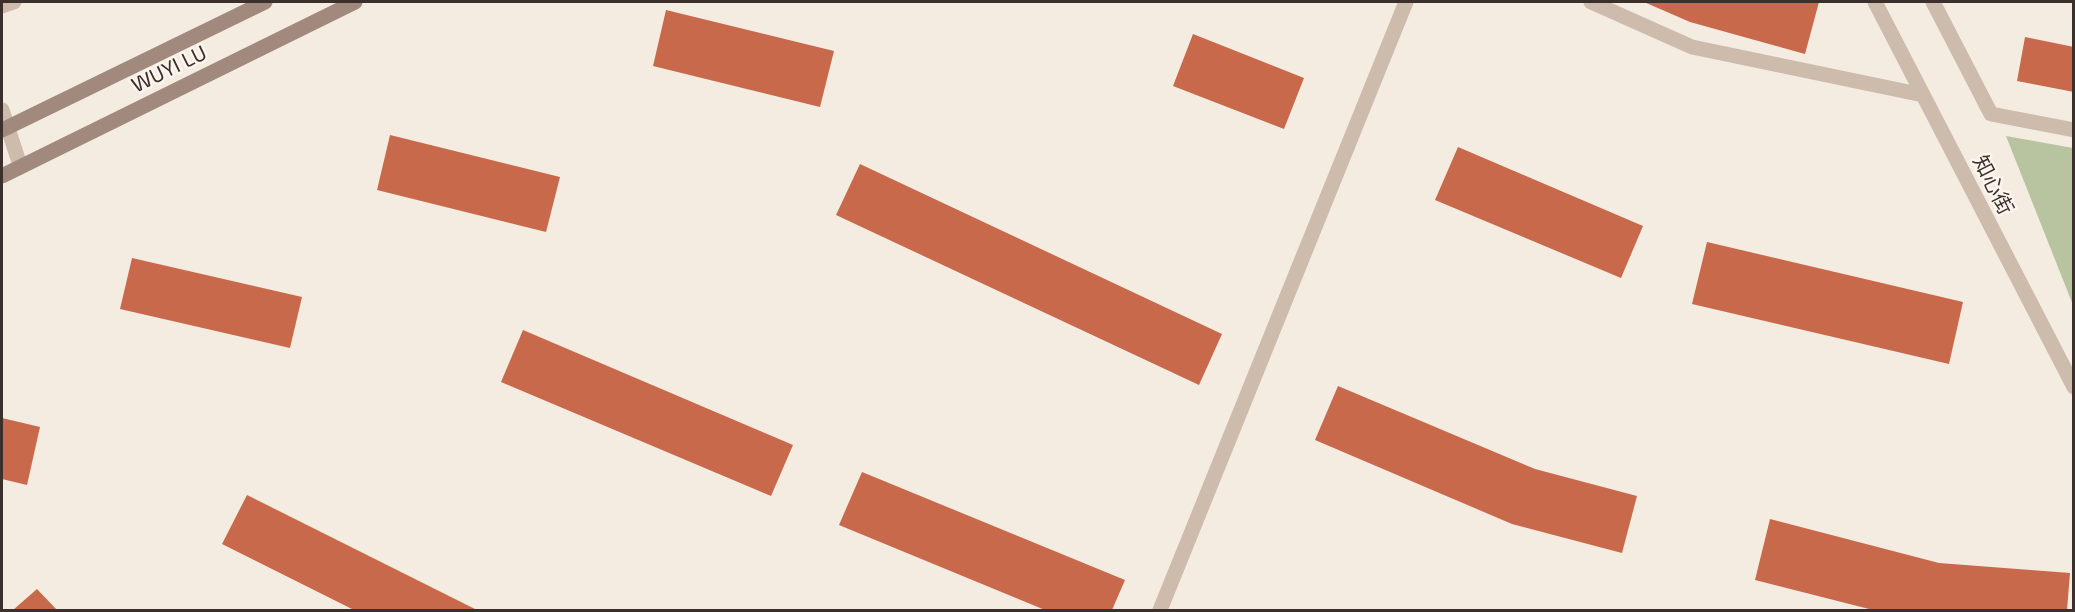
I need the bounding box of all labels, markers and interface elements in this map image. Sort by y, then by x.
street label: WUYI LU [127,40,211,98]
street label: 知心街 [1967,151,2019,219]

